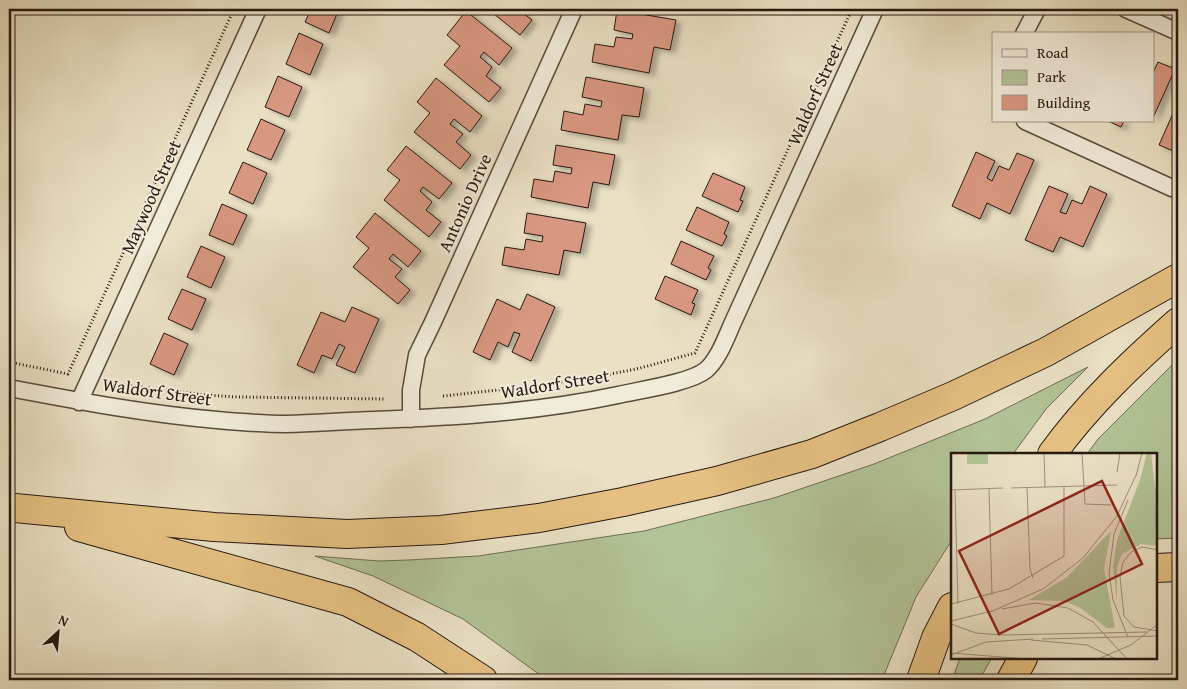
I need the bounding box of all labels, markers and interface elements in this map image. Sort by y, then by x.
legend [992,32,1154,122]
street label: Waldorf Street [780,38,849,149]
text: Road [1037,42,1068,63]
text: Park [1037,66,1066,87]
text: Building [1037,92,1091,113]
street label: Maywood Street [113,135,188,258]
street label: Antonio Drive [431,149,498,256]
street label: Waldorf Street [499,361,612,405]
street label: Waldorf Street [101,371,214,413]
inset map [951,453,1157,659]
north arrow [32,606,82,656]
text: N [55,609,73,632]

